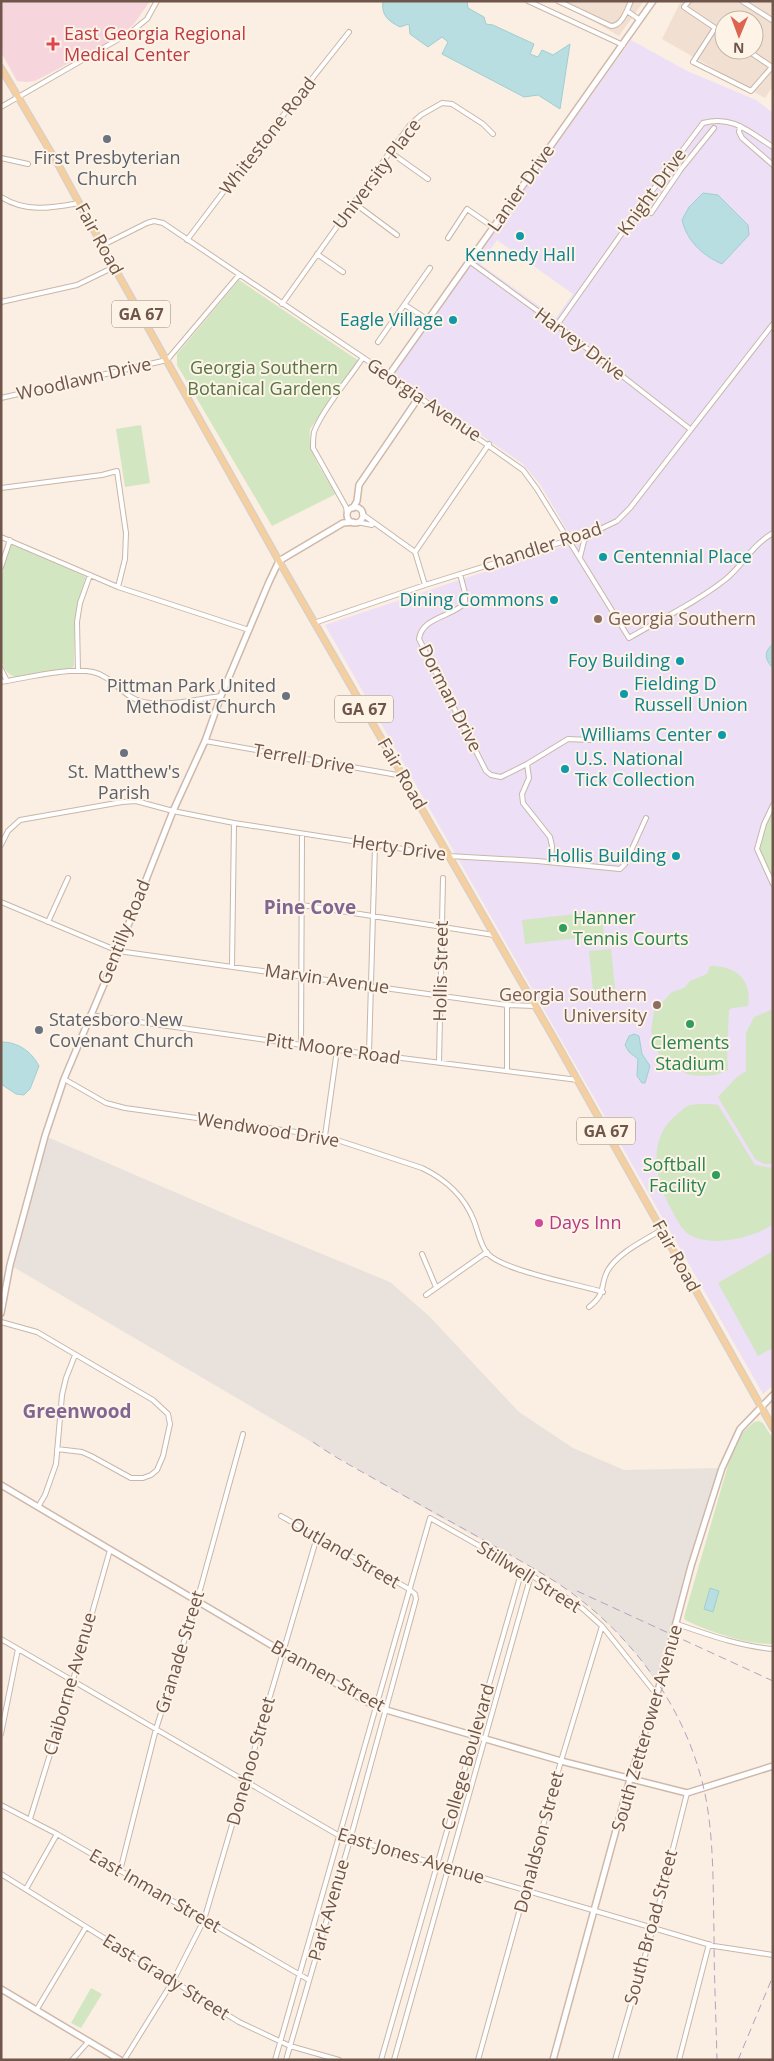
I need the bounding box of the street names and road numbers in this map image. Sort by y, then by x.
street label: Whitestone Road [214,72,321,199]
street label: University Place [327,113,426,234]
street label: Lanier Drive [481,139,559,236]
street label: Knight Drive [611,143,691,240]
street label: Fair Road [70,198,129,279]
road number: GA 67 [112,300,170,328]
street label: Harvey Drive [530,301,631,385]
street label: Woodlawn Drive [14,351,153,405]
street label: Georgia Avenue [363,352,486,446]
street label: Chandler Road [479,515,604,577]
street label: Dorman Drive [413,640,488,755]
road number: GA 67 [335,696,393,722]
street label: Fair Road [373,733,433,814]
street label: Terrell Drive [252,737,357,779]
street label: Herty Drive [350,829,448,865]
street label: Gentilly Road [91,876,155,988]
street label: Hollis Street [427,920,453,1022]
street label: Marvin Avenue [263,957,391,999]
street label: Pitt Moore Road [264,1027,402,1069]
street label: Wendwood Drive [195,1106,341,1152]
road number: GA 67 [577,1118,635,1144]
street label: Fair Road [647,1215,706,1296]
street label: Outland Street [286,1511,405,1593]
street label: Stillwell Street [473,1535,586,1618]
street label: Granade Street [149,1587,209,1716]
street label: Claiborne Avenue [37,1609,101,1758]
street label: South Zetterower Avenue [605,1621,687,1834]
street label: Brannen Street [267,1634,390,1716]
street label: College Boulevard [435,1681,499,1833]
street label: Donehoo Street [220,1694,280,1828]
street label: Donaldson Street [508,1768,569,1915]
street label: East Jones Avenue [335,1821,488,1889]
street label: East Inman Street [85,1843,226,1938]
street label: South Broad Street [618,1847,682,2007]
street label: Park Avenue [302,1856,354,1963]
street label: East Grady Street [99,1928,234,2025]

